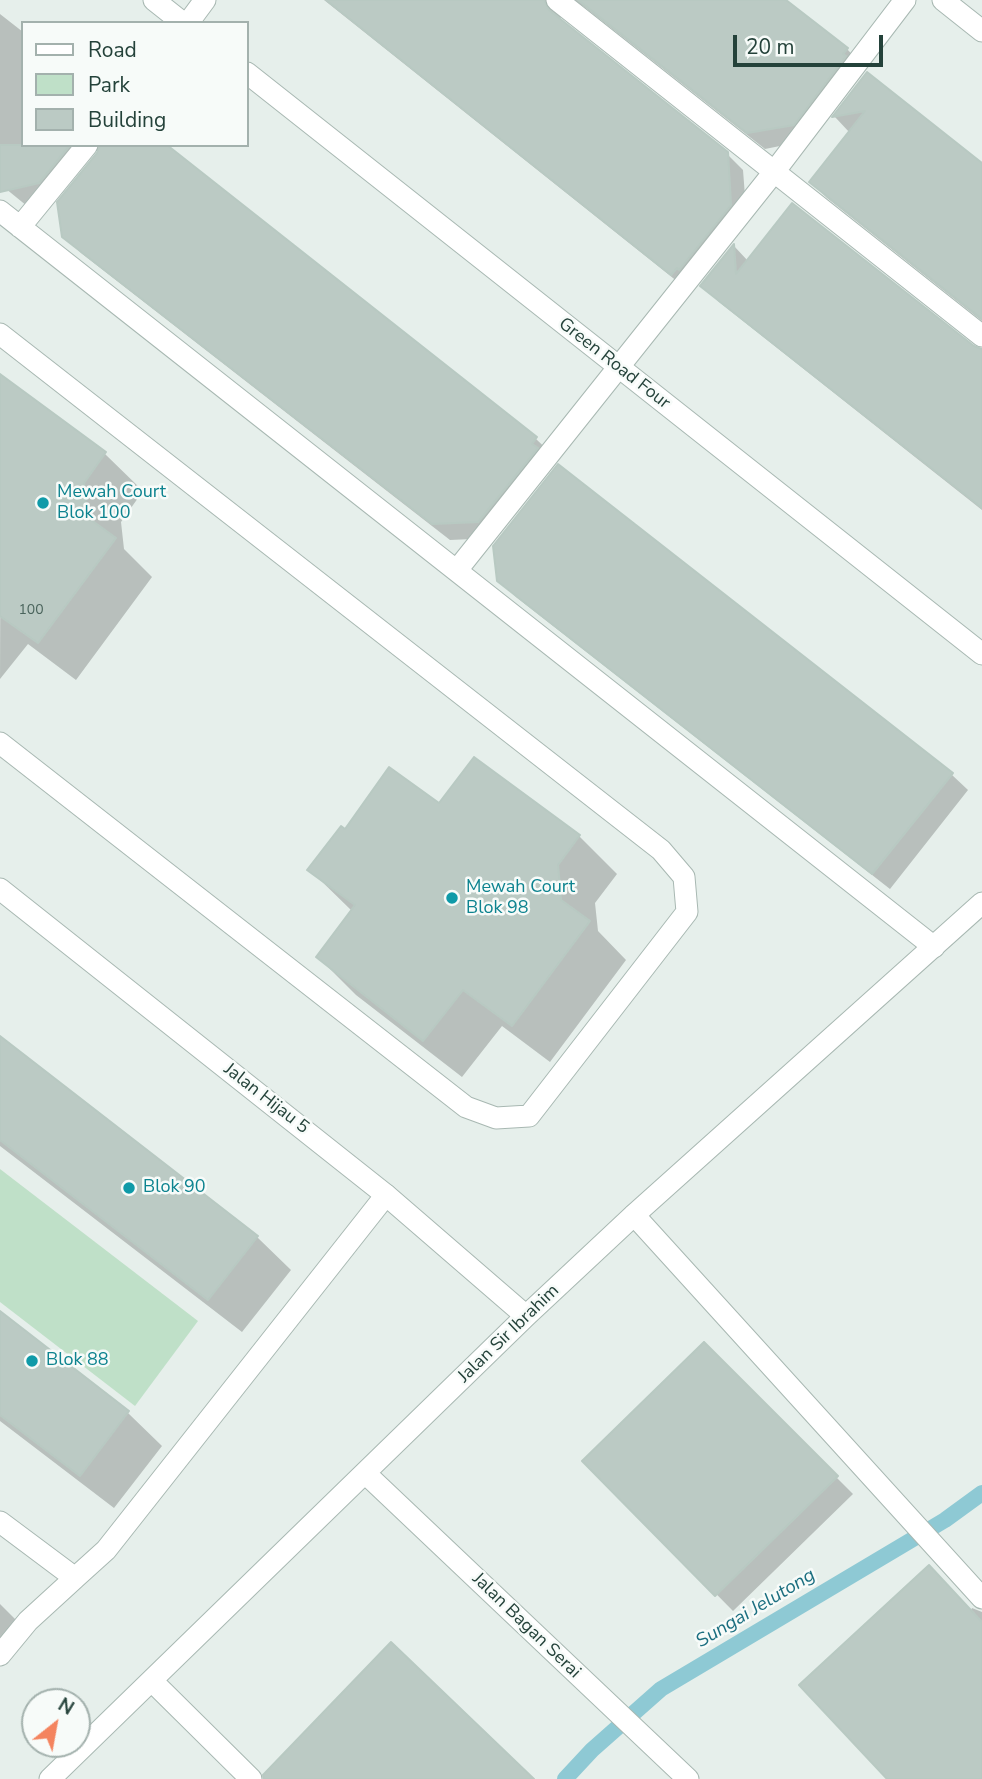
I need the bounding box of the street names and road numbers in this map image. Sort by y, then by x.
street label: Green Road Four [554,314,674,414]
street label: Jalan Hijau 5 [219,1059,313,1139]
street label: Jalan Sir Ibrahim [454,1280,564,1388]
street label: Jalan Bagan Serai [467,1569,585,1683]

